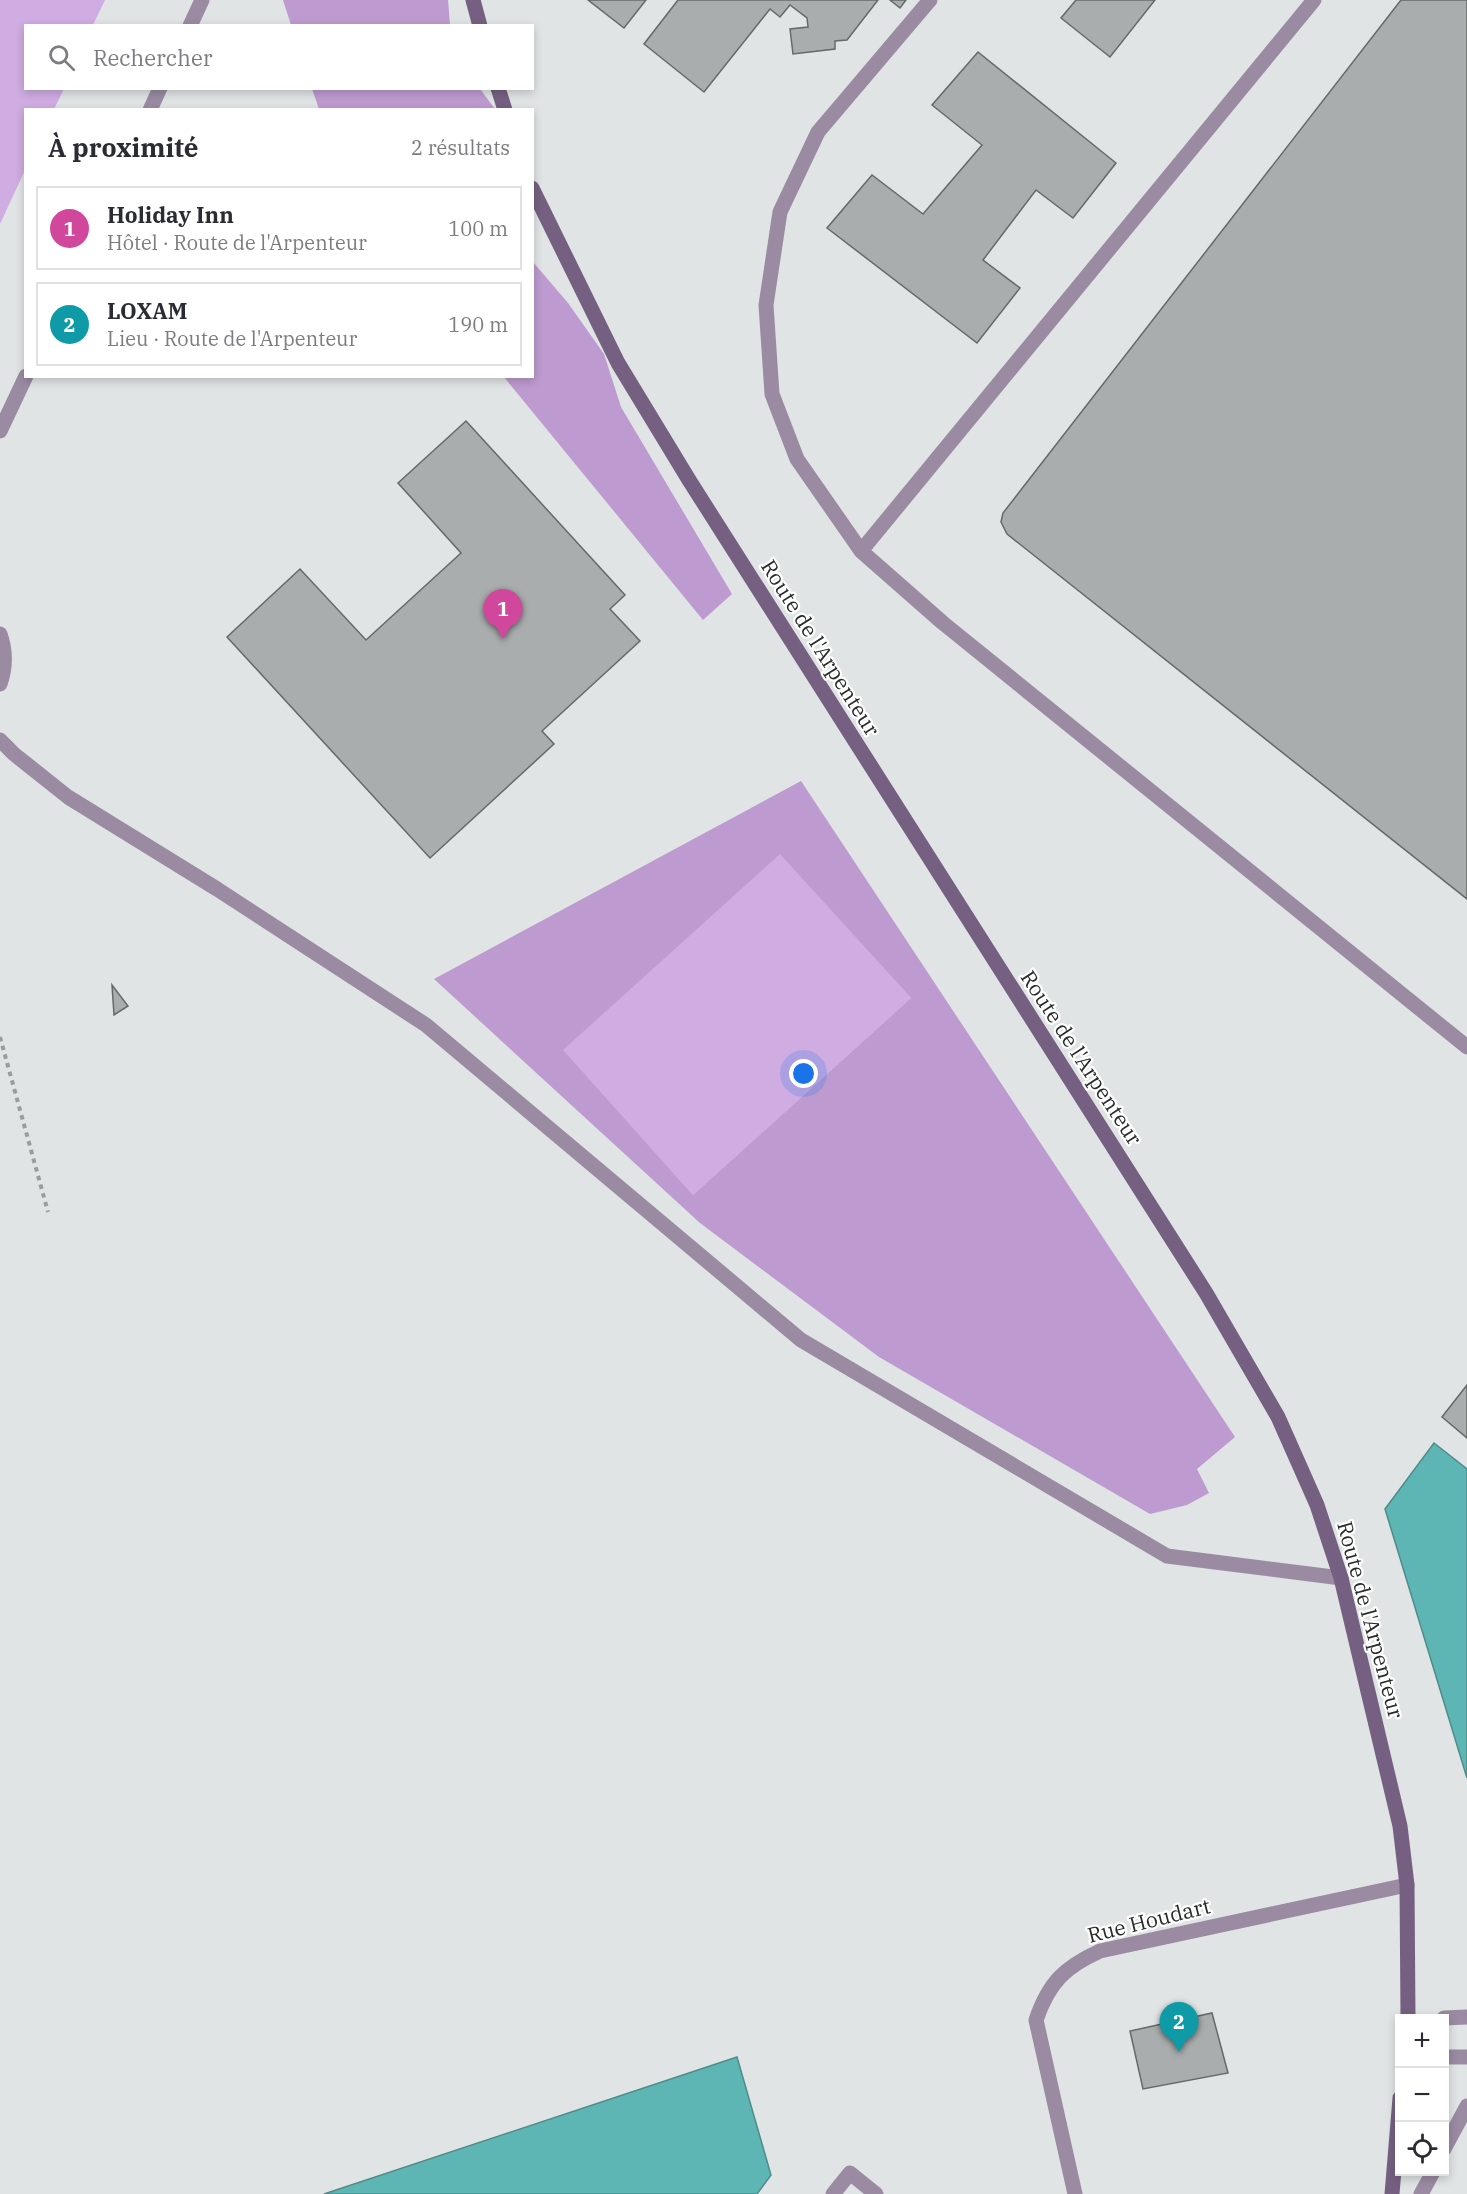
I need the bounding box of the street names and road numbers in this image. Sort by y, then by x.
street label: Route de l'Arpenteur [755,554,887,742]
street label: Route de l'Arpenteur [1015,965,1149,1151]
street label: Route de l'Arpenteur [1331,1518,1411,1722]
street label: Rue Houdart [1084,1891,1213,1949]

